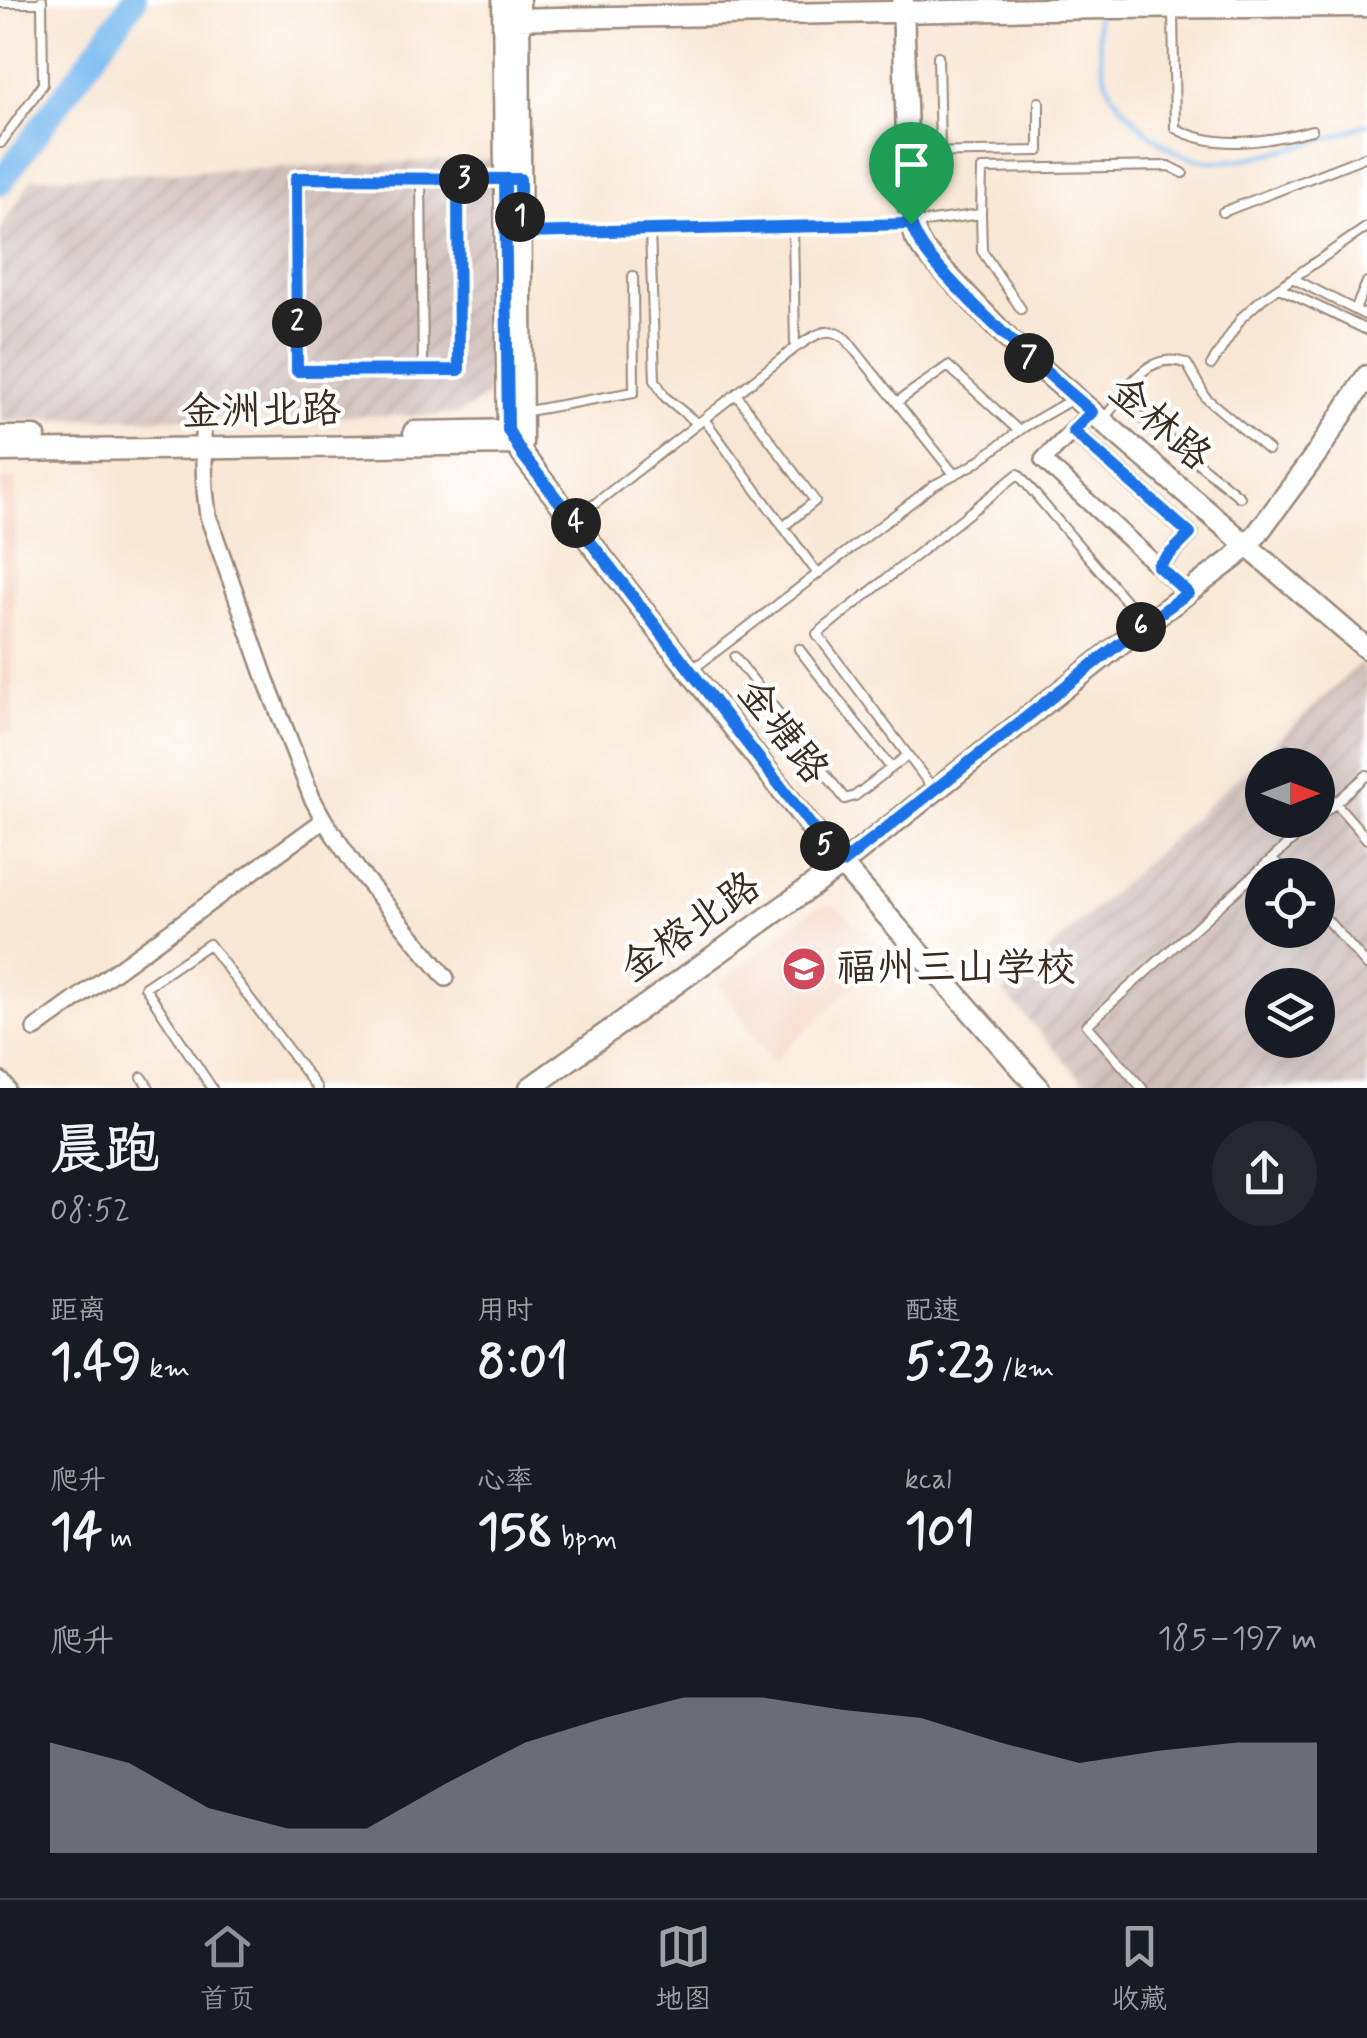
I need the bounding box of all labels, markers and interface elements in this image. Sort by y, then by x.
pin [869,122,954,225]
icon: arrive [884,137,939,192]
pin: 3 [439,154,489,204]
text: 3 [458,160,470,197]
pin: 1 [495,192,545,242]
text: 1 [514,198,526,235]
pin: 2 [272,298,322,348]
text: 2 [290,304,304,341]
pin: 7 [1004,333,1054,383]
text: 7 [1021,339,1038,376]
street label: 金林路 [1097,365,1221,483]
street label: 金洲北路 [181,385,341,439]
pin: 4 [551,498,601,548]
text: 4 [568,504,584,541]
pin: 6 [1116,602,1166,652]
text: 6 [1134,608,1148,645]
street label: 金塘路 [725,669,839,795]
north arrow [1245,748,1335,838]
map controls [1245,748,1335,1058]
pin: 5 [800,821,850,871]
text: 5 [817,827,833,864]
button: locate [1245,858,1335,948]
street label: 金榕北路 [611,861,771,995]
place label: 福州三山学校 [836,943,1076,995]
school or university icon: 福州三山学校 [781,946,827,992]
button: layers [1245,968,1335,1058]
text: 晨跑 [50,1116,160,1188]
button: share [1212,1121,1317,1226]
text: 08:52 [50,1190,130,1232]
text: 距离 [50,1293,106,1330]
text: 用时 [477,1293,533,1330]
text: 配速 [905,1293,961,1330]
text: 1.49 [50,1330,142,1396]
text: 8:01 [477,1330,568,1396]
text: 5:23 [905,1330,994,1396]
text: km [142,1351,190,1388]
text: /km [994,1351,1054,1388]
text: kcal [905,1462,952,1499]
text: 爬升 [50,1463,106,1500]
text: 心率 [477,1463,533,1500]
text: 101 [905,1499,975,1565]
text: 14 [50,1500,103,1566]
text: 158 [477,1500,553,1566]
text: m [103,1521,133,1558]
text: bpm [553,1521,617,1558]
text: 185–197 m [1157,1618,1317,1660]
text: 爬升 [50,1621,114,1663]
tab: 首页 [200,1919,256,2019]
tab: 地图 [655,1919,711,2019]
tab: 收藏 [1111,1919,1167,2019]

